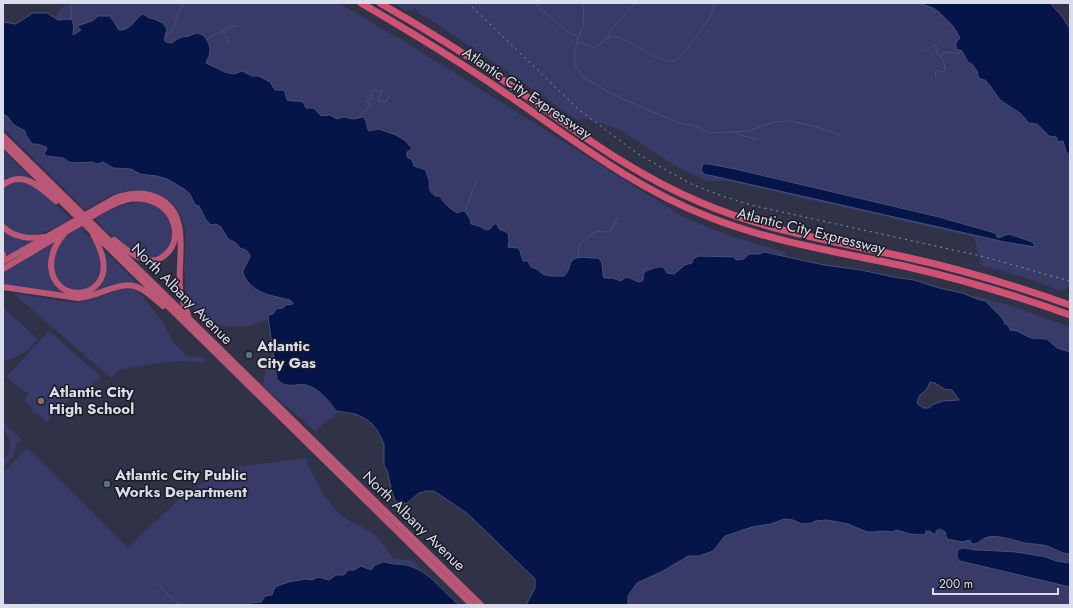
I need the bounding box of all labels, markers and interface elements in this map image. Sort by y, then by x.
street label: Atlantic City Expressway [458,41,596,145]
street label: Atlantic City Expressway [735,202,888,260]
street label: North Albany Avenue [126,238,238,350]
place label: Atlantic City Gas [256,335,316,374]
marker: Atlantic City Gas [244,350,254,360]
place label: Atlantic City High School [48,381,134,420]
marker: Atlantic City High School [36,396,46,406]
place label: Atlantic City Public Works Department [114,464,247,503]
street label: North Albany Avenue [358,466,471,576]
marker: Atlantic City Public Works Department [102,479,112,489]
scale bar [933,570,1058,596]
text: 200 m [939,575,973,593]

